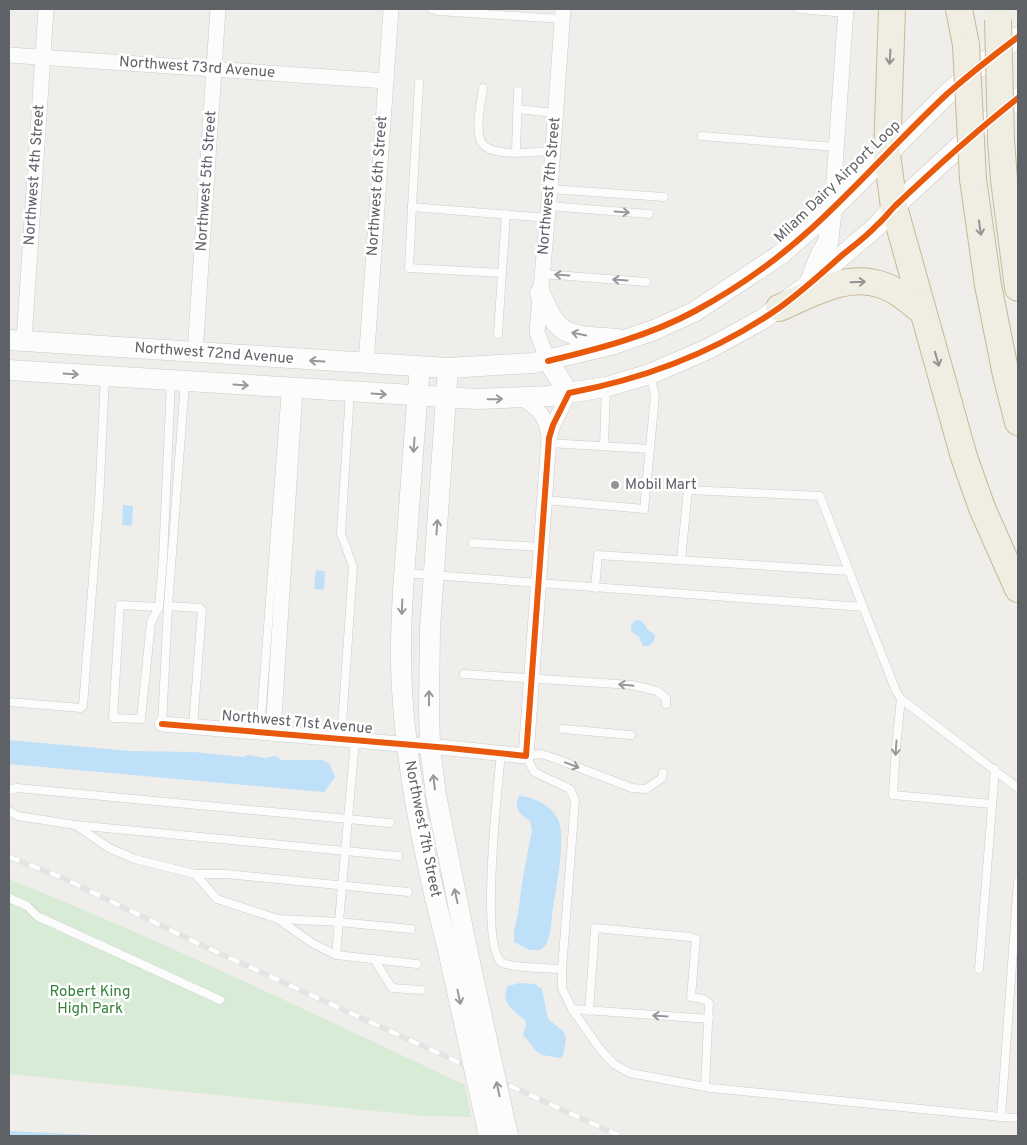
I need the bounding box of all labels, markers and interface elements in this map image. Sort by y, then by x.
one-way arrow [886,49,895,65]
street label: Northwest 73rd Avenue [118,53,276,83]
street label: Northwest 4th Street [21,104,49,246]
street label: Northwest 5th Street [193,110,221,252]
street label: Northwest 6th Street [364,115,392,257]
street label: Northwest 7th Street [534,116,566,256]
street label: Milam Dairy Airport Loop [771,117,905,247]
one-way arrow [614,207,630,216]
one-way arrow [975,219,985,235]
one-way arrow [555,271,571,280]
one-way arrow [612,275,628,284]
one-way arrow [849,277,865,286]
one-way arrow [571,329,587,338]
street label: Northwest 72nd Avenue [134,339,294,369]
one-way arrow [932,351,942,367]
one-way arrow [310,356,326,365]
one-way arrow [62,369,78,379]
one-way arrow [233,381,249,390]
one-way arrow [371,390,387,399]
one-way arrow [487,395,503,404]
one-way arrow [409,437,418,453]
place label: Mobil Mart [625,476,697,495]
marker: Mobil Mart [609,479,621,491]
one-way arrow [432,519,442,535]
one-way arrow [398,599,407,615]
one-way arrow [619,680,635,690]
one-way arrow [424,690,433,706]
street label: Northwest 71st Avenue [221,707,373,739]
one-way arrow [891,740,900,756]
street label: Northwest 7th Street [399,759,445,899]
one-way arrow [564,761,579,770]
one-way arrow [429,774,439,790]
one-way arrow [450,889,460,905]
park label: Robert King High Park [50,983,130,1019]
one-way arrow [455,989,464,1005]
one-way arrow [652,1011,668,1020]
one-way arrow [493,1081,502,1097]

